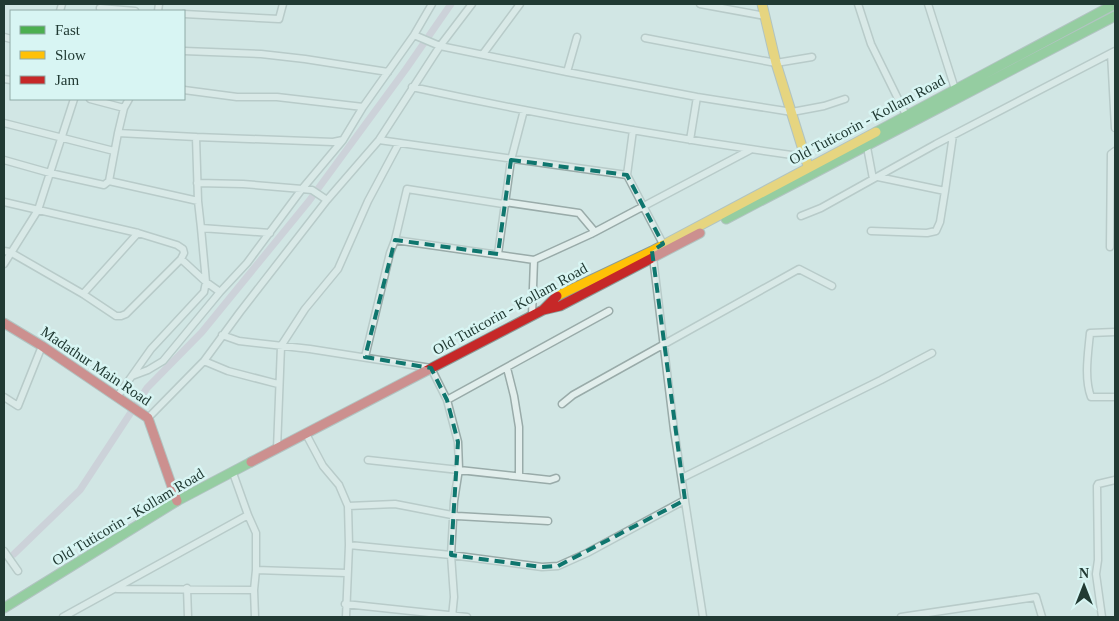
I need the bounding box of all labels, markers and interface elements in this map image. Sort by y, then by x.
legend [10,10,185,100]
text: Fast [55,22,81,38]
text: Slow [55,47,86,63]
text: Jam [55,72,79,88]
street label: Old Tuticorin - Kollam Road [786,72,948,168]
street label: Old Tuticorin - Kollam Road [430,260,590,358]
street label: Madathur Main Road [38,323,154,409]
street label: Old Tuticorin - Kollam Road [49,465,207,569]
north arrow [1059,561,1109,611]
text: N [1079,566,1089,581]

